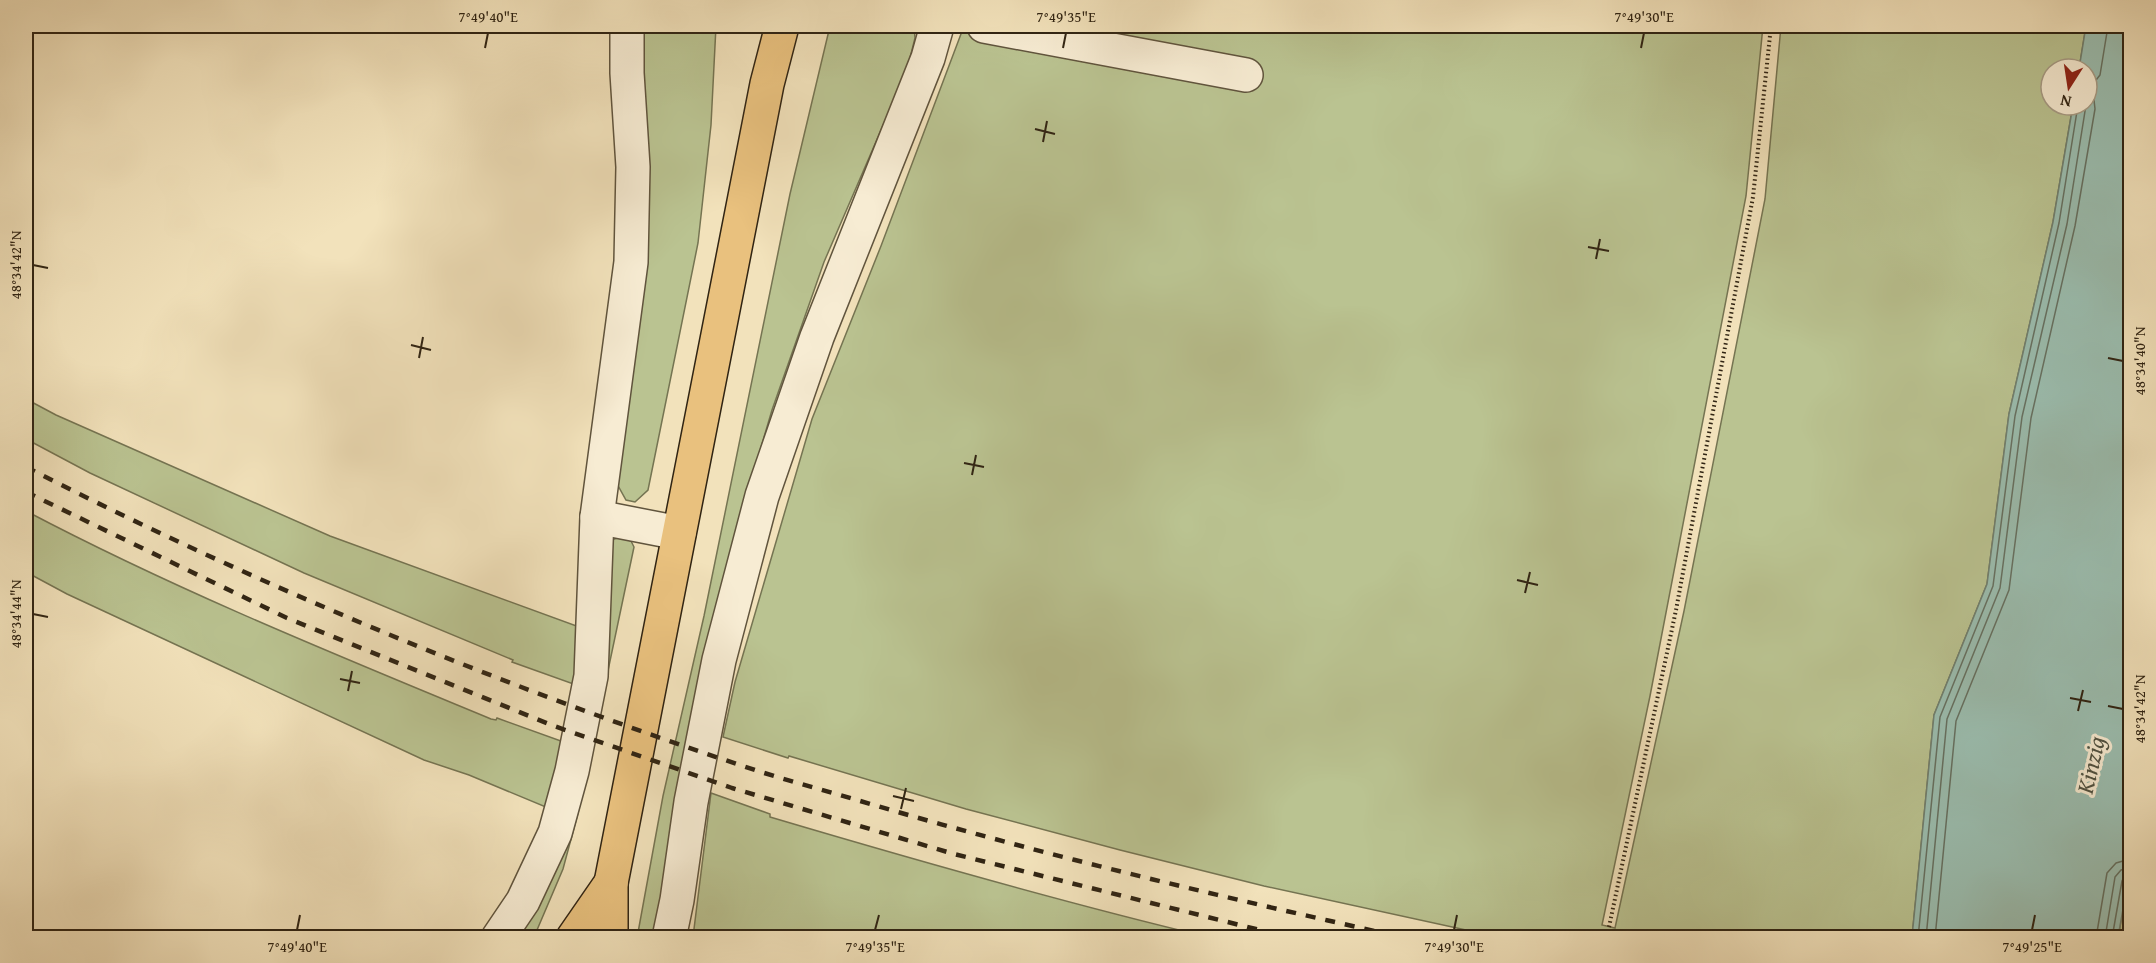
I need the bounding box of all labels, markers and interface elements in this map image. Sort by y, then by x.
text: 7°49'40"E [458,6,518,27]
text: 7°49'35"E [1036,6,1096,27]
text: 7°49'30"E [1614,6,1674,27]
north arrow [2039,57,2099,117]
text: N [2058,89,2074,115]
text: 48°34'42"N [5,230,26,299]
text: 48°34'40"N [2129,326,2150,395]
text: 48°34'44"N [5,579,26,648]
text: 48°34'42"N [2129,674,2150,743]
water label: Kinzig [2067,733,2114,798]
text: 7°49'40"E [267,936,327,957]
text: 7°49'35"E [845,936,905,957]
text: 7°49'30"E [1424,936,1484,957]
text: 7°49'25"E [2002,936,2062,957]

